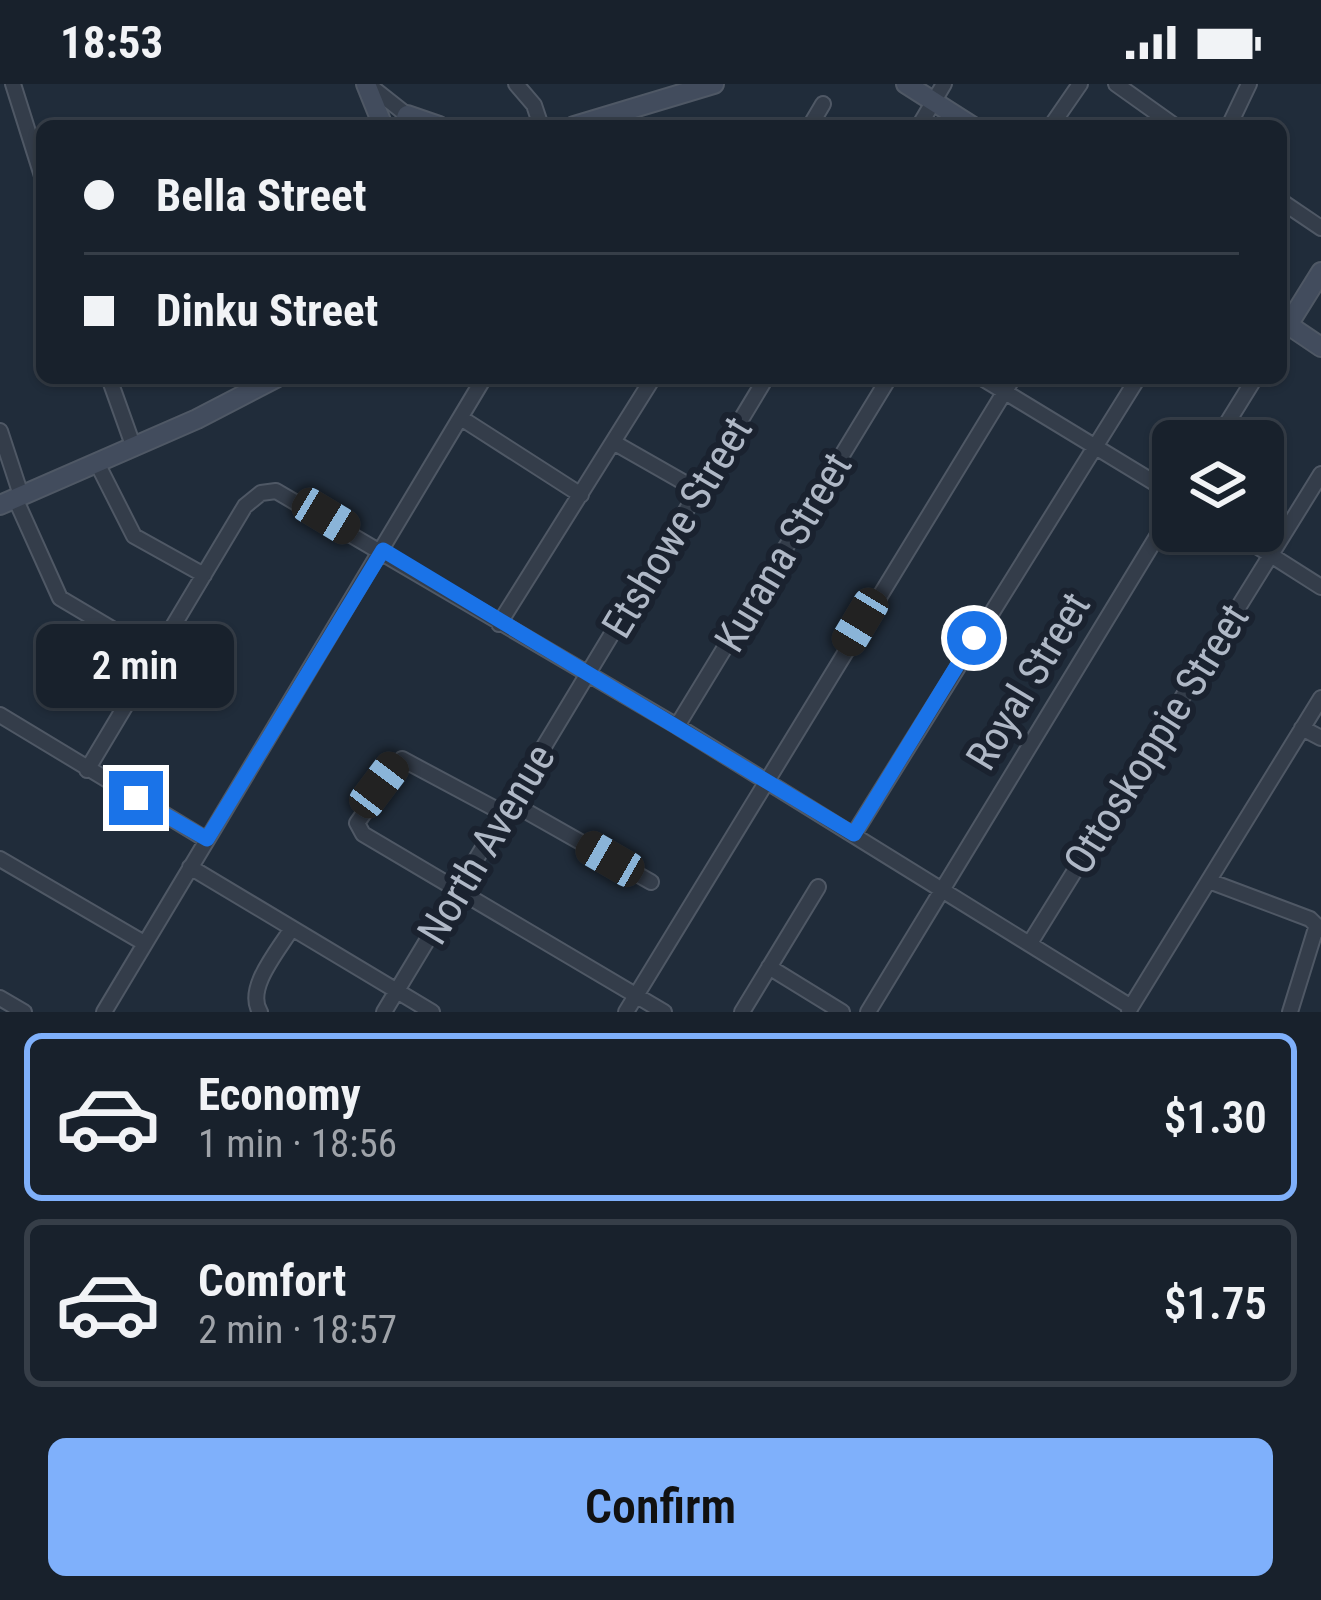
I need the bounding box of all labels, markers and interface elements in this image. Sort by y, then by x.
text: 18:53 [60,16,163,69]
text: Bella Street [156,169,366,222]
text: Dinku Street [156,284,378,337]
street label: Etshowe Street [592,408,762,646]
map controls [1152,420,1284,552]
button: layers [1152,420,1284,552]
street label: Kurana Street [704,444,862,660]
car [286,482,366,550]
car [826,582,894,662]
street label: Royal Street [956,583,1100,779]
street label: Ottoskoppie Street [1053,595,1259,883]
route start [947,611,1001,665]
callout: 2 min [37,624,235,708]
text: 2 min [92,643,178,689]
street label: North Avenue [407,735,565,953]
car [343,745,415,825]
route end [109,771,163,825]
car [570,825,650,893]
icon: car [54,1063,162,1171]
text: Economy [198,1068,361,1121]
text: $1.30 [1164,1091,1267,1144]
text: 1 min · 18:56 [198,1121,397,1167]
icon: car [54,1249,162,1357]
text: Comfort [198,1254,346,1307]
text: $1.75 [1164,1277,1267,1330]
text: 2 min · 18:57 [198,1307,397,1353]
button: Confirm [48,1438,1273,1576]

